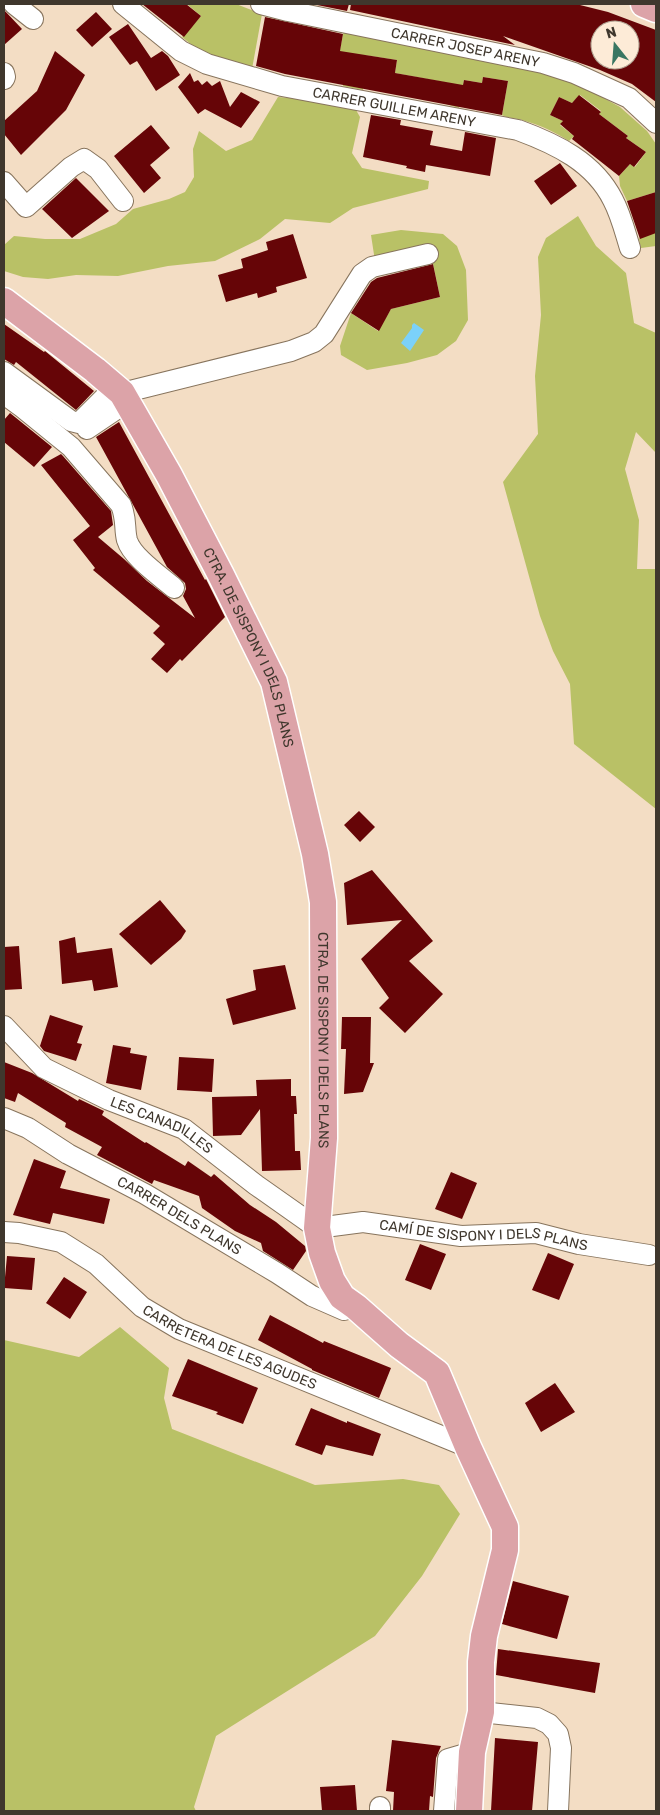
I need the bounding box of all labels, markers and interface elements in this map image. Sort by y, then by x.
north arrow [590,20,640,70]
text: N [604,23,619,43]
street label: CARRER JOSEP ARENY [390,24,541,71]
street label: CARRER GUILLEM ARENY [311,83,477,130]
street label: CTRA. DE SISPONY I DELS PLANS [200,544,298,749]
street label: CTRA. DE SISPONY I DELS PLANS [315,932,333,1149]
street label: LES CANADILLES [108,1093,217,1157]
street label: CARRER DELS PLANS [114,1173,245,1258]
street label: CAMÍ DE SISPONY I DELS PLANS [378,1216,589,1254]
street label: CARRETERA DE LES AGUDES [140,1301,320,1393]

